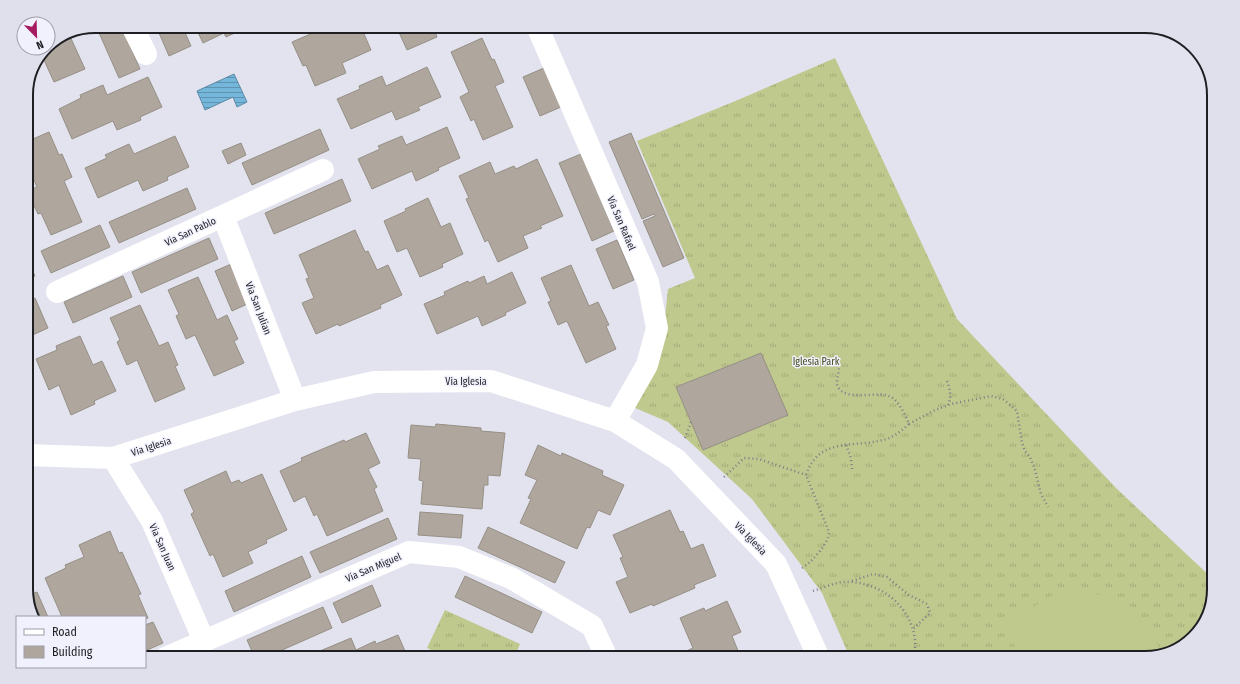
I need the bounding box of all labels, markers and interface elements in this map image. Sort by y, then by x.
north arrow [16,16,56,56]
text: N [34,37,45,52]
street label: Via San Rafael [604,194,638,253]
street label: Via San Pablo [163,215,218,249]
street label: Via San Julian [242,280,274,336]
park label: Iglesia Park [793,356,840,368]
street label: Via Iglesia [445,376,487,388]
street label: Via Iglesia [130,435,173,459]
street label: Via Iglesia [732,520,769,558]
street label: Via San Juan [146,522,178,573]
street label: Via San Miguel [344,551,403,585]
legend [16,616,146,668]
text: Road [52,625,77,639]
text: Building [52,645,93,659]

